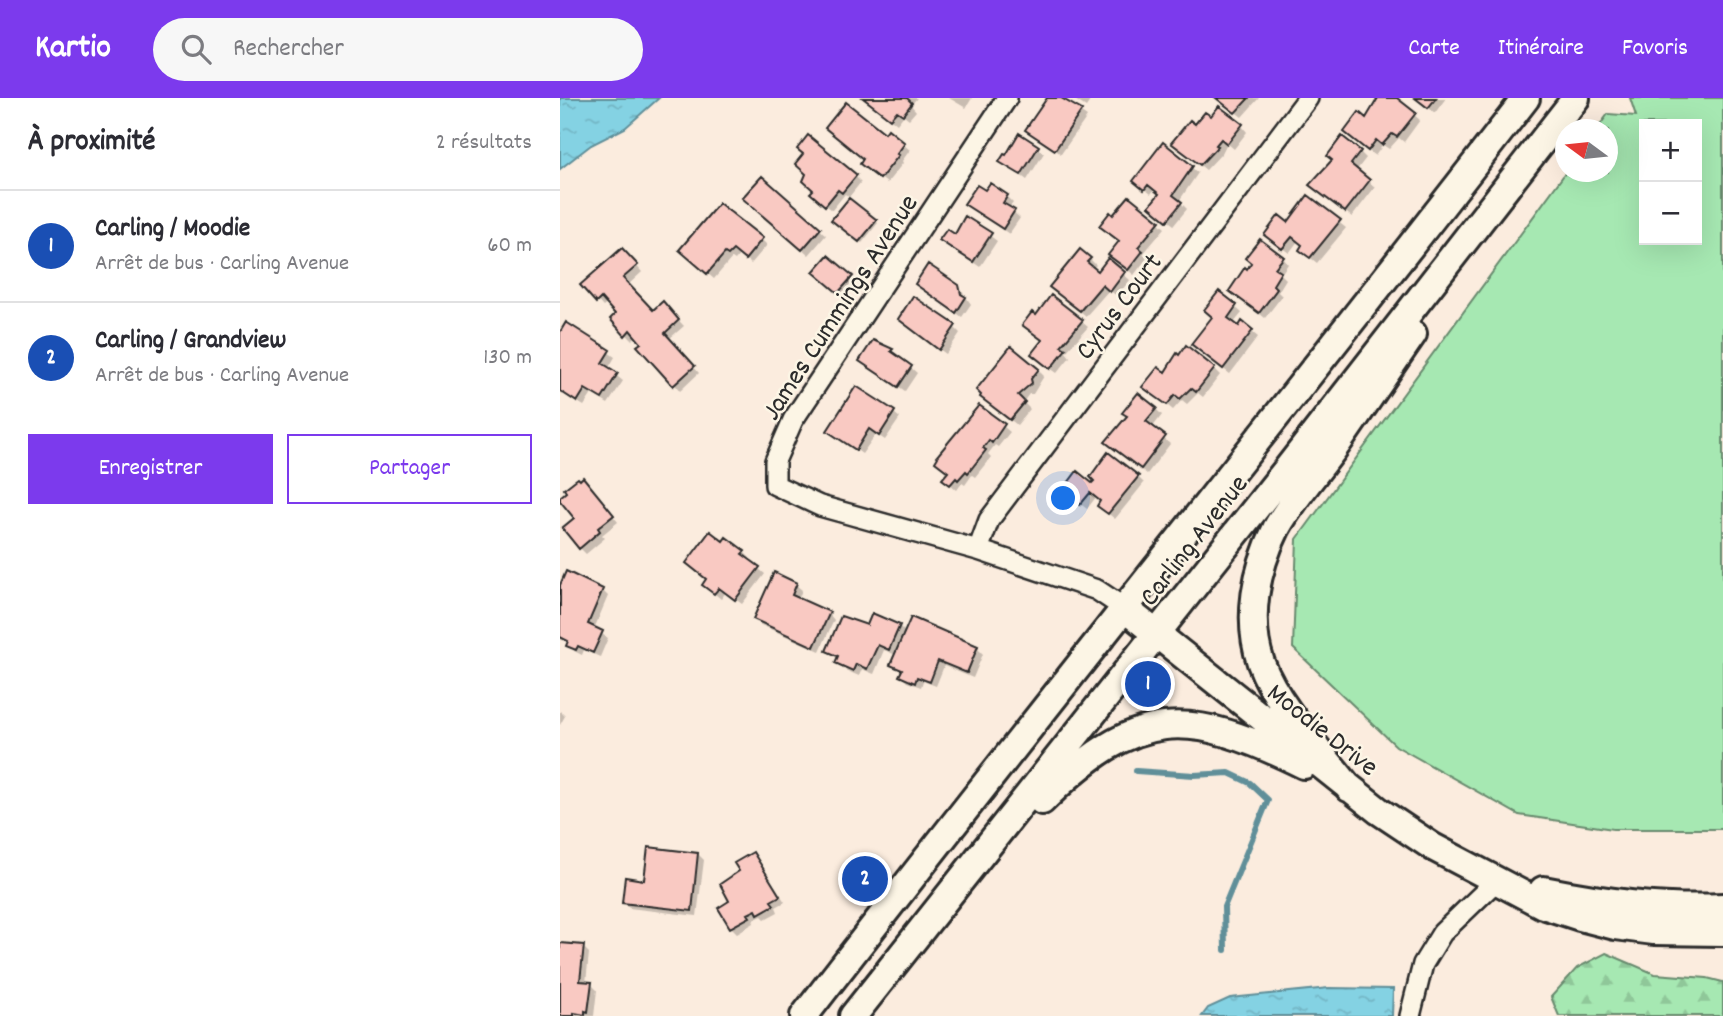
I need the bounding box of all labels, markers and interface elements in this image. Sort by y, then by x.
search box [153,18,643,81]
text: Kartio [35,26,111,73]
icon: search [177,30,215,68]
text: Rechercher [233,31,344,68]
text: Carte [1408,32,1460,66]
text: Itinéraire [1498,32,1584,66]
text: Favoris [1622,32,1688,66]
north arrow [1555,119,1618,182]
map controls [1639,119,1702,245]
button: + [1639,119,1702,182]
text: À proximité [28,122,155,165]
text: 2 résultats [436,127,532,160]
button: − [1639,182,1702,245]
street label: James Cummings Avenue [754,188,930,430]
text: Carling / Moodie [95,211,250,248]
text: 1 [48,230,54,263]
text: 60 m [487,230,532,263]
street label: Cyrus Court [1067,246,1175,370]
text: Arrêt de bus · Carling Avenue [95,248,349,281]
text: Carling / Grandview [95,323,286,360]
text: 2 [46,342,56,375]
text: 130 m [483,342,532,375]
text: Arrêt de bus · Carling Avenue [95,360,349,393]
button: Enregistrer [28,434,273,504]
button: Partager [287,434,532,504]
street label: Carling Avenue [1132,468,1260,616]
your location [1046,481,1080,515]
pin: 1 [1125,658,1171,710]
street label: Moodie Drive [1256,675,1385,788]
pin: 2 [842,853,888,905]

